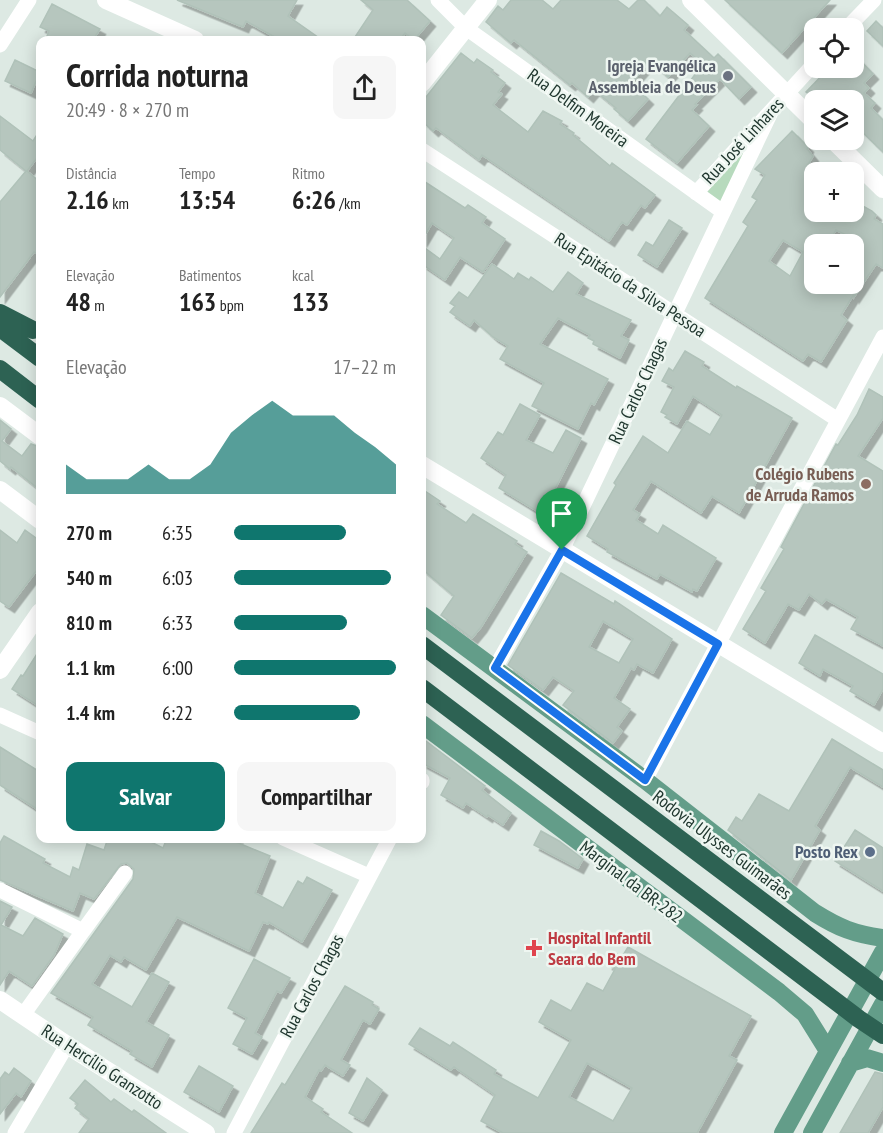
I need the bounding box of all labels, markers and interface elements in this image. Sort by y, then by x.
map controls [804,18,864,294]
button: locate [804,18,864,78]
text: Corrida noturna [66,53,249,96]
place label: Igreja Evangélica Assembleia de Deus [587,54,716,98]
button: share [333,56,396,119]
street label: Rua Delfim Moreira [523,63,633,152]
marker: Igreja Evangélica Assembleia de Deus [721,69,735,83]
button: layers [804,90,864,150]
street label: Rua José Linhares [697,93,788,189]
text: 20:49 · 8 × 270 m [66,97,189,123]
button: + [804,162,864,222]
text: Distância [66,163,117,183]
text: Tempo [179,163,215,183]
text: Ritmo [292,163,325,183]
text: 2.16 [66,183,109,216]
text: 13:54 [179,183,235,216]
text: 6:26 [292,183,336,216]
text: km [109,193,129,213]
text: /km [336,193,361,213]
street label: Rua Epitácio da Silva Pessoa [550,227,710,342]
button: − [804,234,864,294]
text: Elevação [66,265,115,285]
text: Batimentos [179,265,241,285]
text: kcal [292,265,314,285]
text: 48 [66,285,91,318]
text: 163 [179,285,216,318]
text: 133 [292,285,329,318]
text: m [91,295,105,315]
text: bpm [216,295,244,315]
street label: Rua Carlos Chagas [603,334,672,447]
text: Elevação [66,354,127,380]
text: 17–22 m [333,354,396,380]
place label: Colégio Rubens de Arruda Ramos [746,462,854,506]
marker: Colégio Rubens de Arruda Ramos [859,477,873,491]
pin [536,488,587,550]
icon: arrive [545,497,578,530]
text: 270 m [66,520,112,546]
text: 6:35 [162,520,193,546]
text: 540 m [66,565,112,591]
text: 6:03 [162,565,193,591]
text: 810 m [66,610,112,636]
text: 6:33 [162,610,193,636]
text: 1.1 km [66,655,115,681]
text: 6:00 [162,655,193,681]
text: 1.4 km [66,700,115,726]
text: 6:22 [162,700,193,726]
button: Salvar [66,762,225,831]
button: Compartilhar [237,762,396,831]
street label: Rodovia Ulysses Guimarães [648,785,796,904]
street label: Marginal da BR-282 [575,835,687,928]
place label: Posto Rex [795,840,858,863]
marker: Posto Rex [863,845,877,859]
place label: Hospital Infantil Seara do Bem [548,926,652,970]
street label: Rua Carlos Chagas [275,930,348,1041]
marker: Hospital Infantil Seara do Bem [525,939,543,957]
street label: Rua Hercílio Granzotto [37,1019,167,1114]

